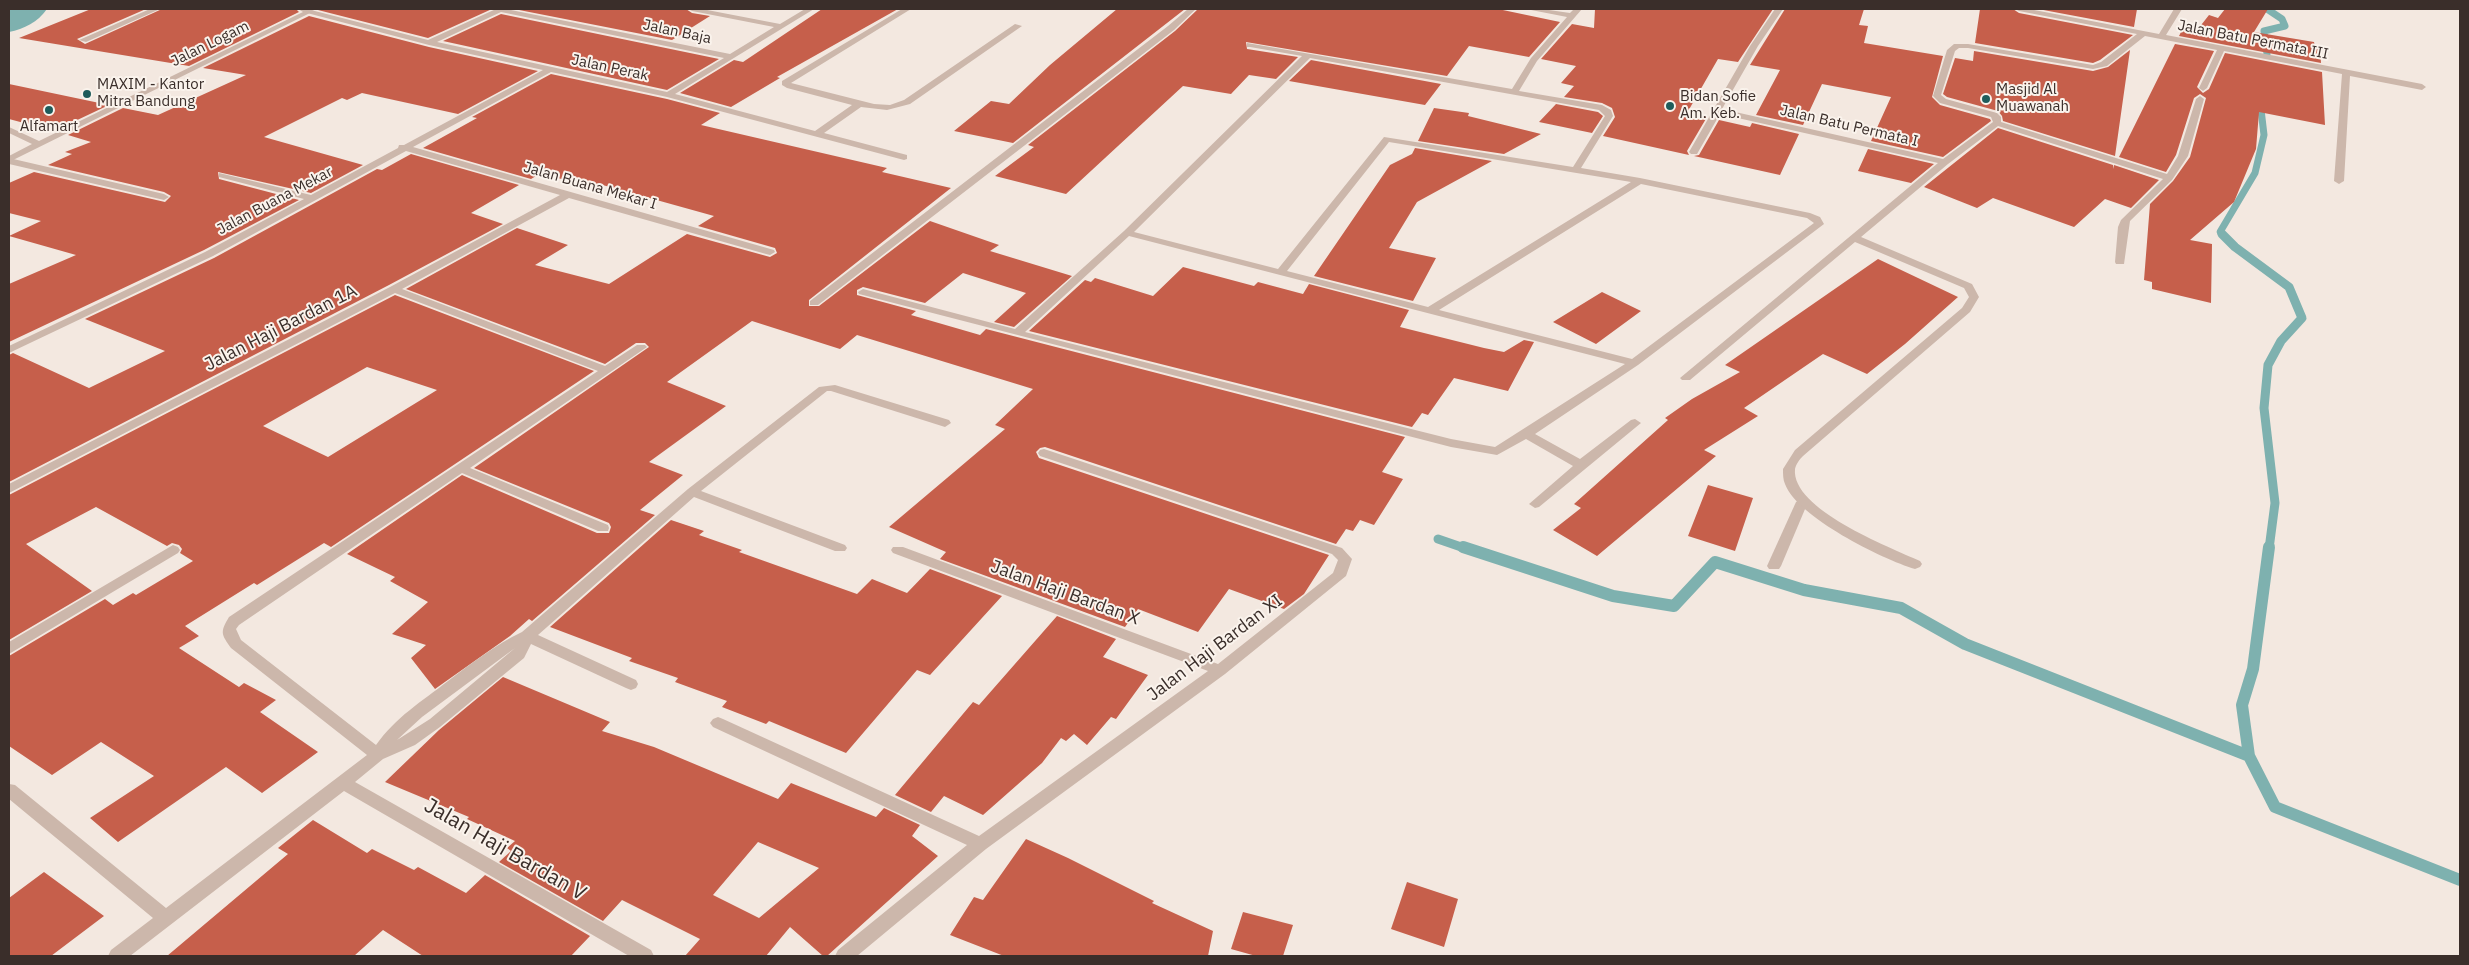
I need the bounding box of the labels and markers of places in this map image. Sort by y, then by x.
place label: MAXIM - Kantor Mitra Bandung [97,76,204,111]
place label: Masjid Al Muawanah [1996,81,2069,116]
marker: MAXIM - Kantor Mitra Bandung [81,88,93,100]
place label: Bidan Sofie Am. Keb. [1680,88,1756,123]
marker: Masjid Al Muawanah [1980,93,1992,105]
marker: Bidan Sofie Am. Keb. [1664,100,1676,112]
marker: Alfamart [43,104,55,116]
place label: Alfamart [20,118,78,136]

